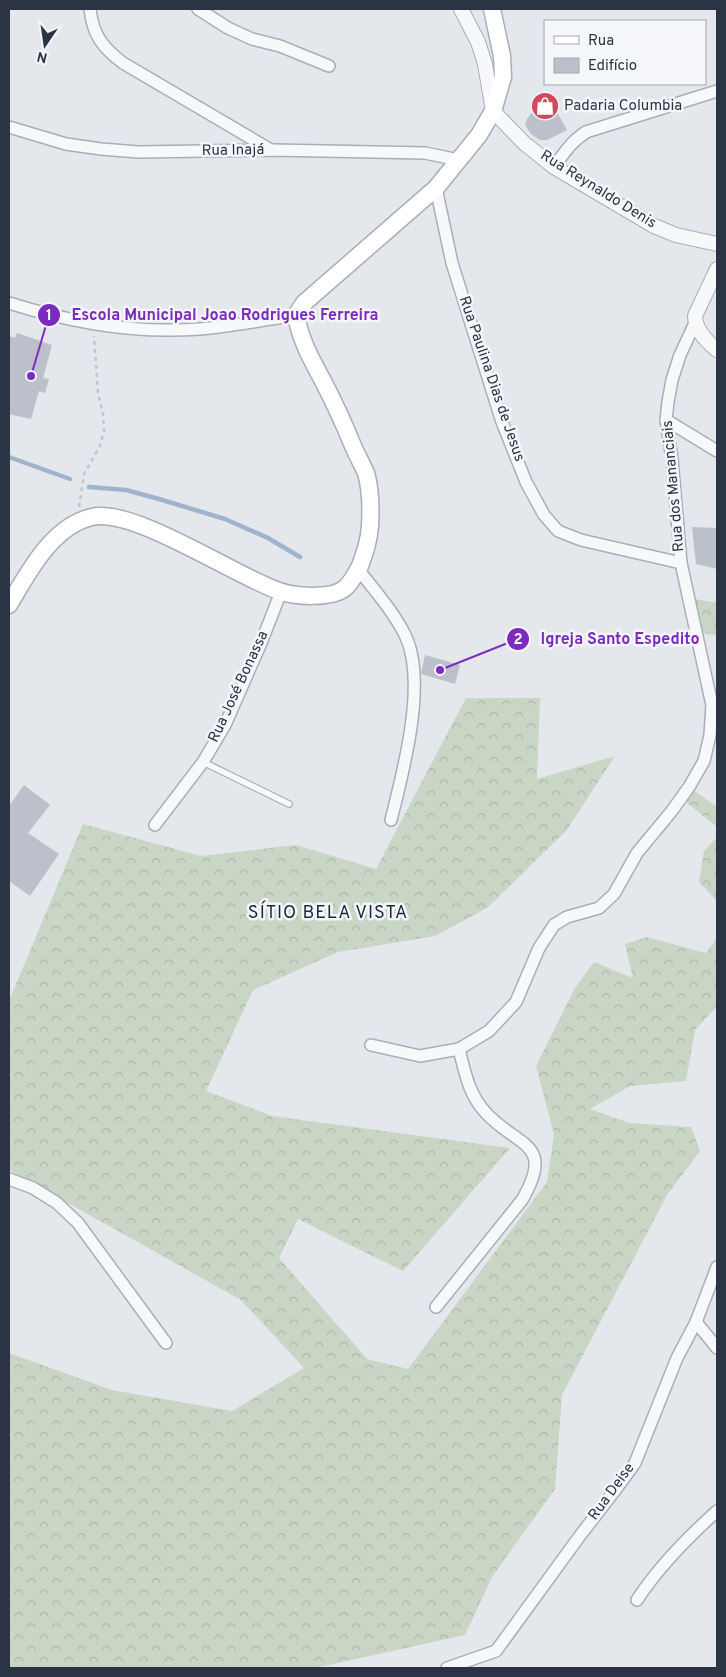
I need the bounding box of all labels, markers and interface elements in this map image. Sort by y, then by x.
north arrow [20,20,70,70]
legend [544,20,706,85]
text: Rua [588,32,614,51]
text: N [36,47,49,66]
text: Edifício [588,57,637,76]
shop icon: Padaria Columbia [530,91,560,121]
place label: Padaria Columbia [564,97,682,116]
street label: Rua Inajá [202,141,265,161]
street label: Rua Reynaldo Denis [536,147,660,233]
street label: Rua Paulina Dias de Jesus [454,294,528,464]
callout: Escola Municipal Joao Rodrigues Ferreira [36,299,388,330]
text: Escola Municipal Joao Rodrigues Ferreira [71,306,379,326]
text: 1 [46,307,52,326]
street label: Rua dos Mananciais [659,419,689,553]
callout: Igreja Santo Espedito [505,623,709,654]
street label: Rua José Bonassa [205,628,273,746]
text: Igreja Santo Espedito [540,630,700,650]
text: 2 [513,631,523,650]
district label: SÍTIO BELA VISTA [248,900,408,925]
street label: Rua Deise [585,1459,639,1525]

